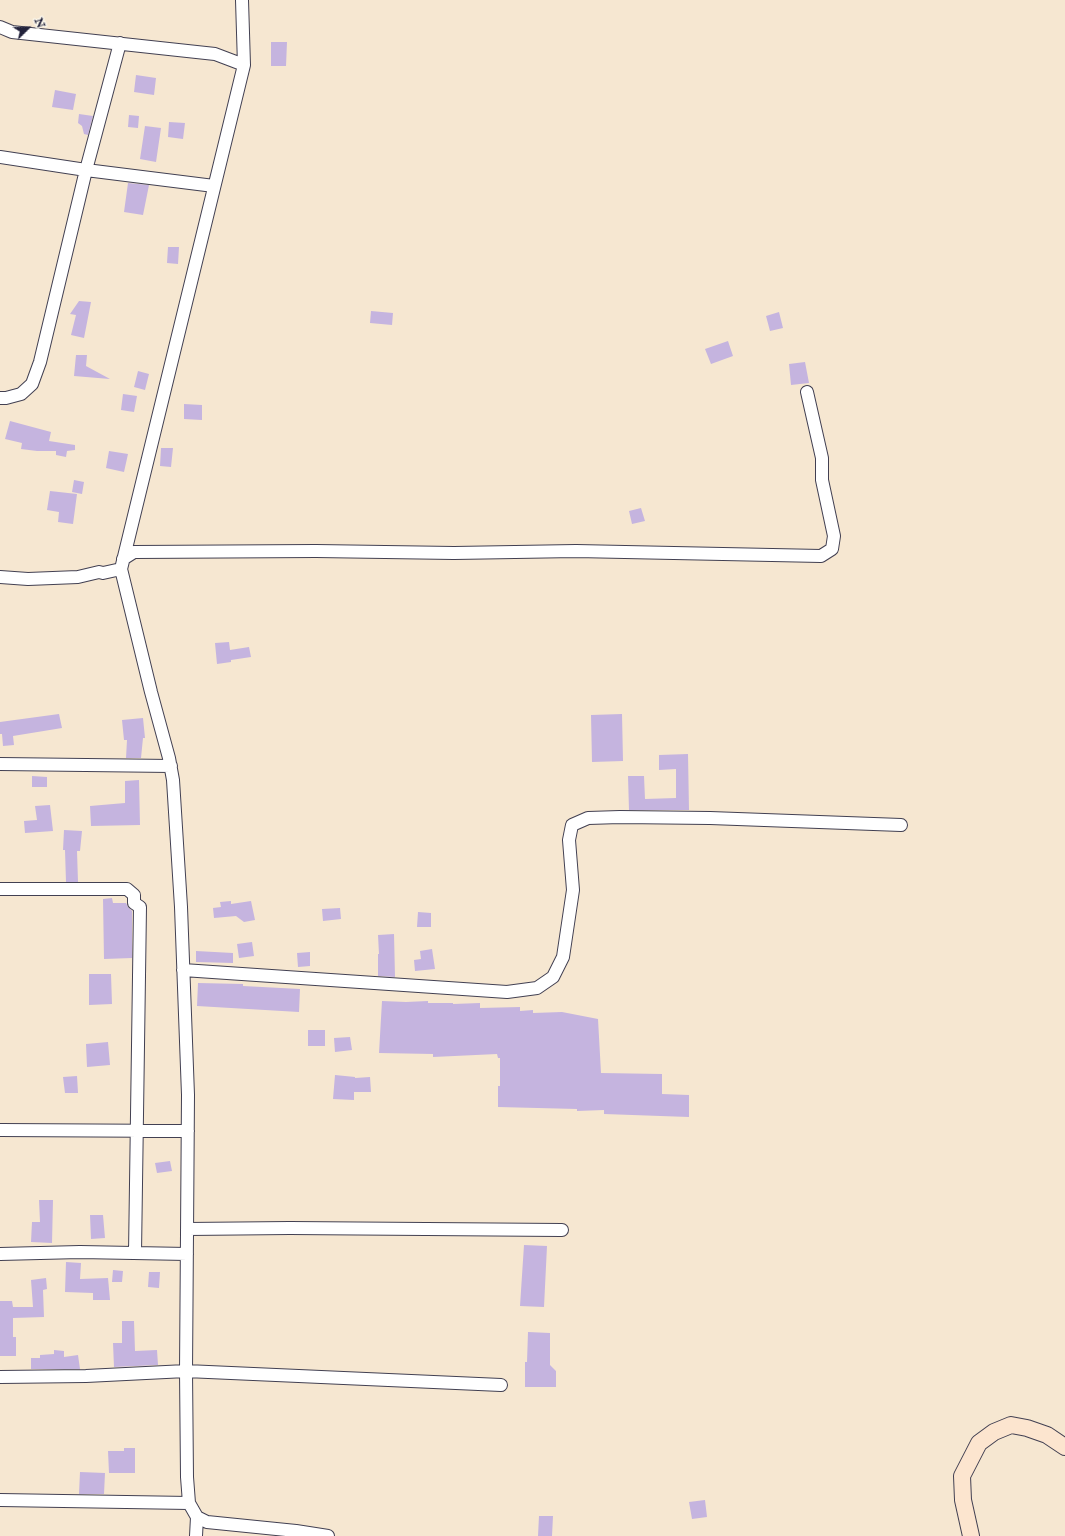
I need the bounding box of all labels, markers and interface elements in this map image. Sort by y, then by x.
north arrow [8,8,48,48]
text: N [32,16,47,30]

